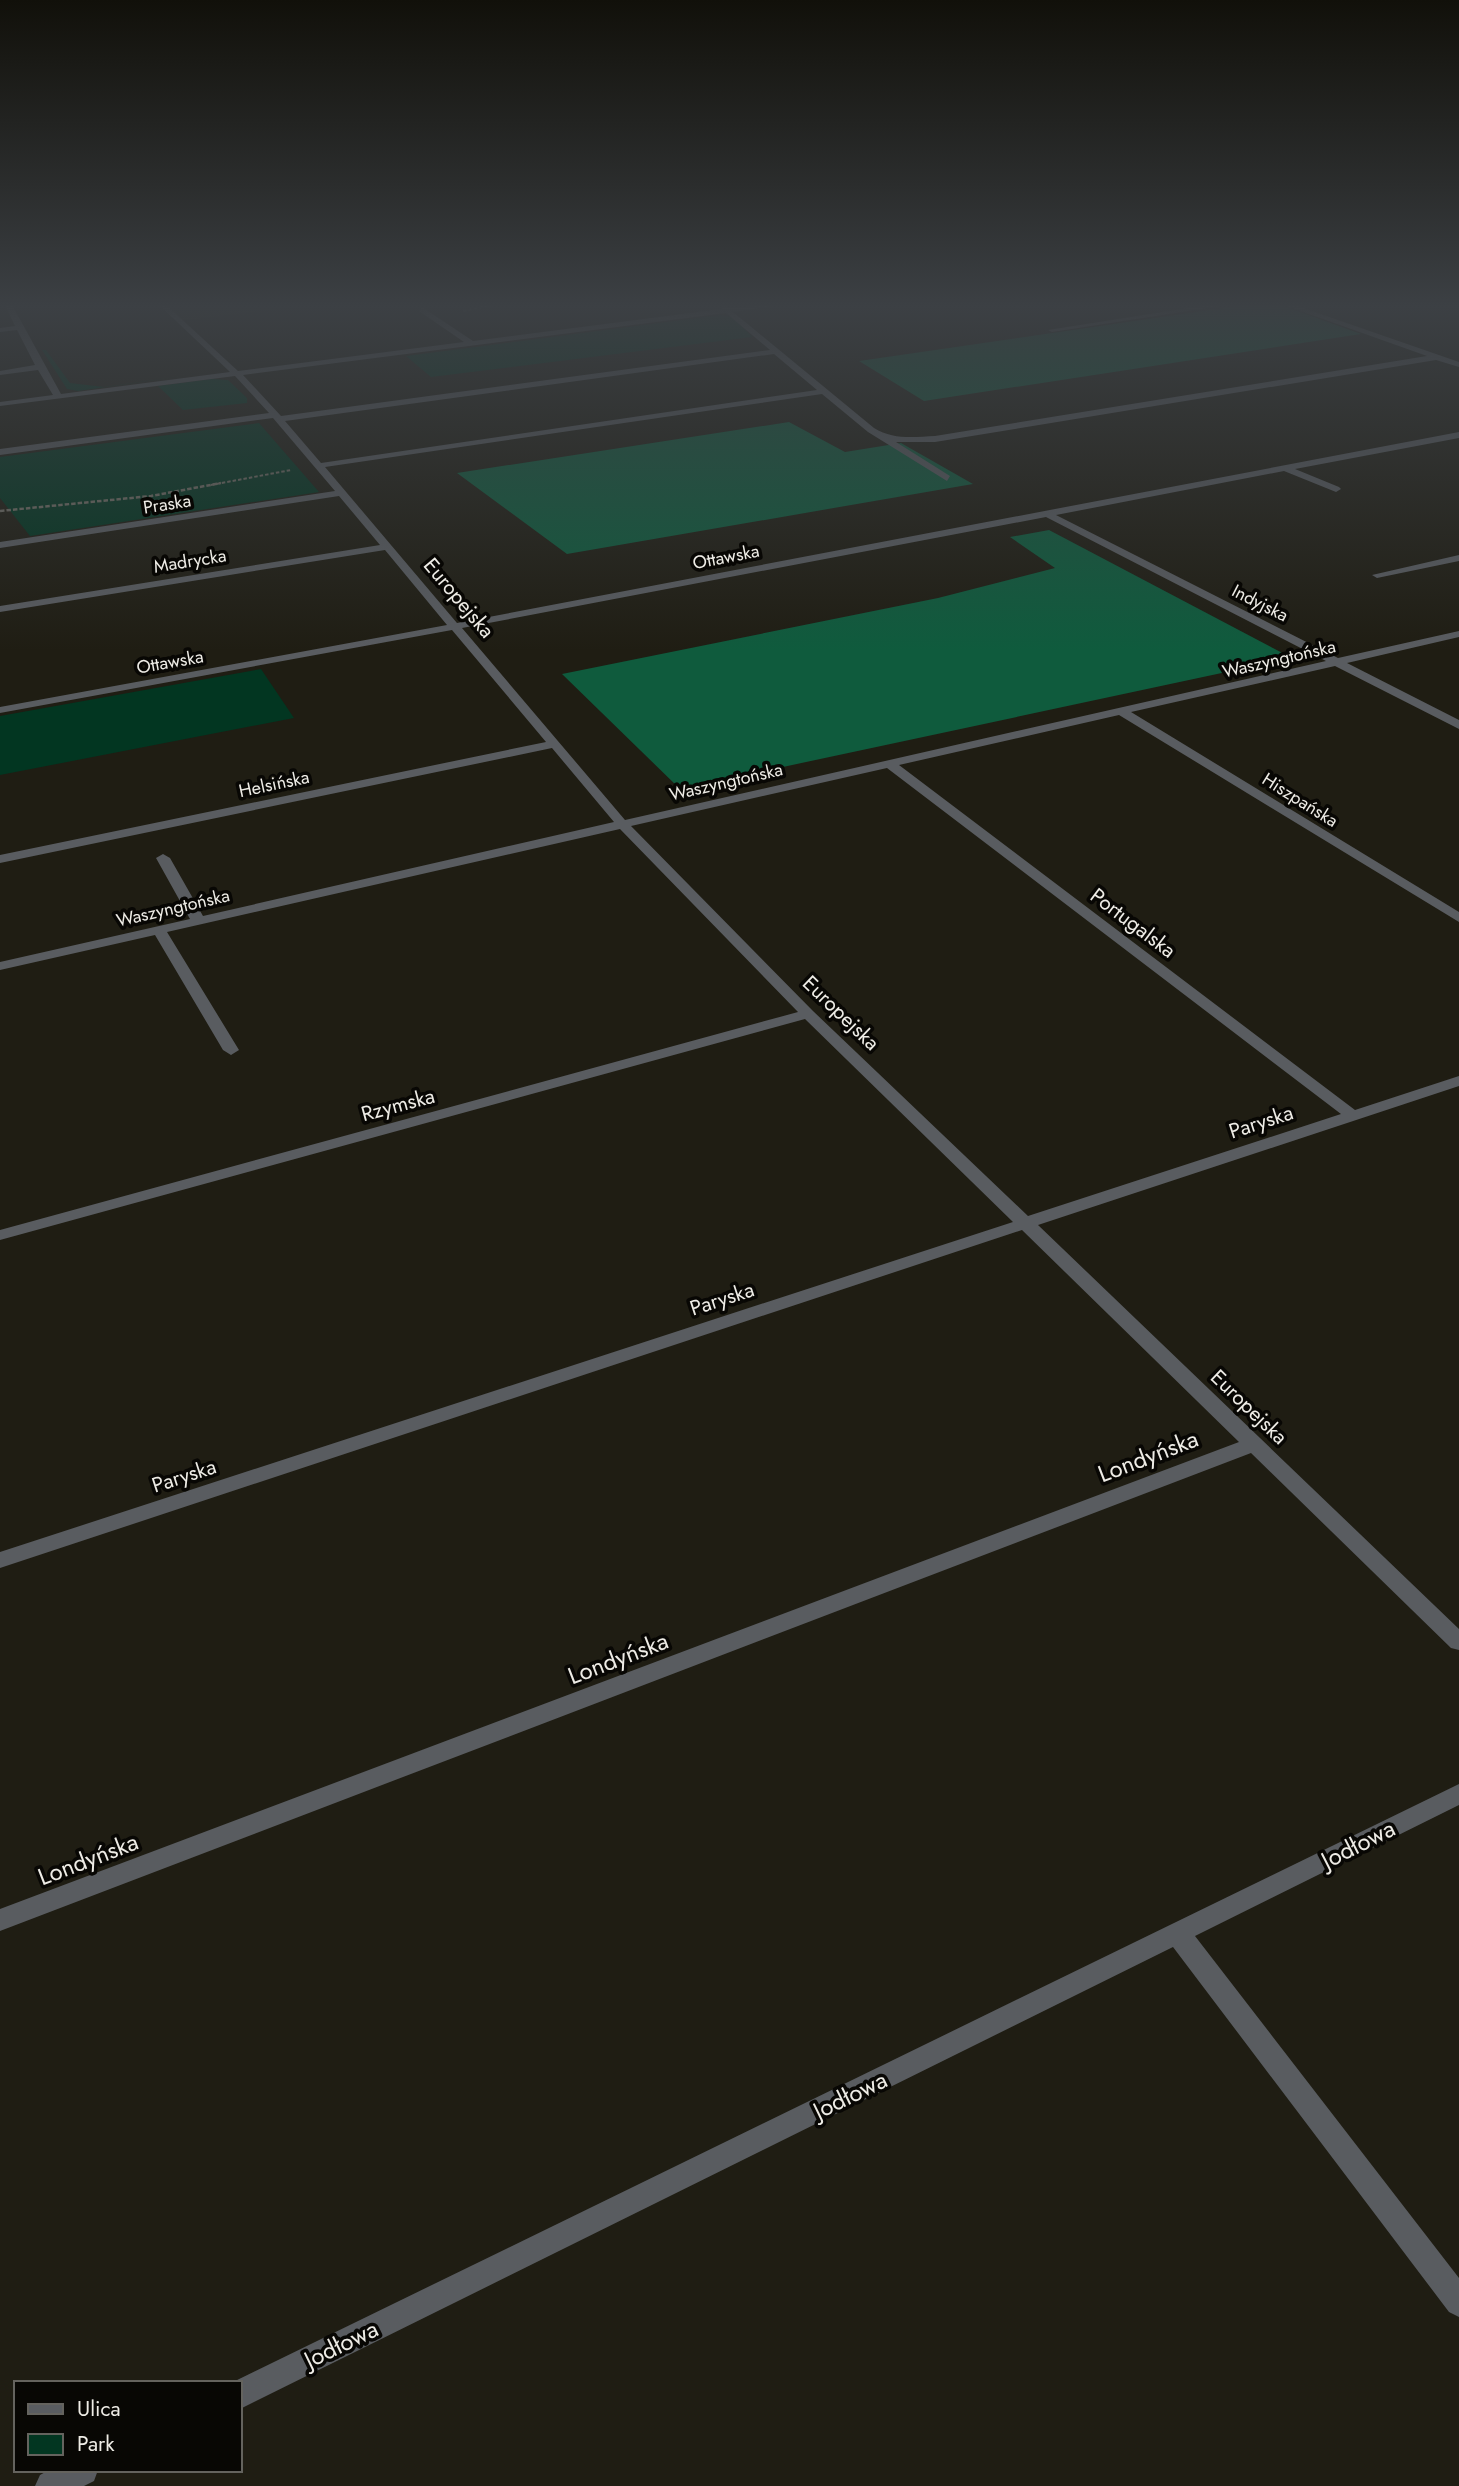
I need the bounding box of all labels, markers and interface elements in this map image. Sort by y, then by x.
street label: Praska [141,487,193,521]
street label: Ottawska [690,538,762,576]
street label: Madrycka [152,542,228,580]
street label: Europejska [416,551,502,645]
street label: Indyjska [1227,578,1293,628]
street label: Waszyngtońska [1220,633,1338,685]
street label: Ottawska [135,643,205,681]
street label: Waszyngtońska [667,756,785,808]
street label: Helsińska [236,764,312,804]
street label: Hiszpańska [1257,766,1343,834]
street label: Portugalska [1084,881,1182,965]
street label: Waszyngtońska [114,882,232,934]
street label: Europejska [796,969,886,1057]
street label: Rzymska [358,1081,438,1129]
street label: Paryska [1225,1098,1297,1146]
street label: Paryska [686,1275,758,1323]
street label: Europejska [1204,1363,1294,1451]
street label: Londyńska [1093,1421,1203,1491]
street label: Paryska [148,1452,220,1500]
street label: Londyńska [563,1623,673,1693]
street label: Jodłowa [1312,1811,1401,1879]
street label: Londyńska [33,1824,143,1894]
street label: Jodłowa [804,2062,893,2129]
street label: Jodłowa [295,2311,384,2378]
legend [14,2381,242,2472]
text: Ulica [77,2394,121,2424]
text: Park [77,2429,115,2459]

